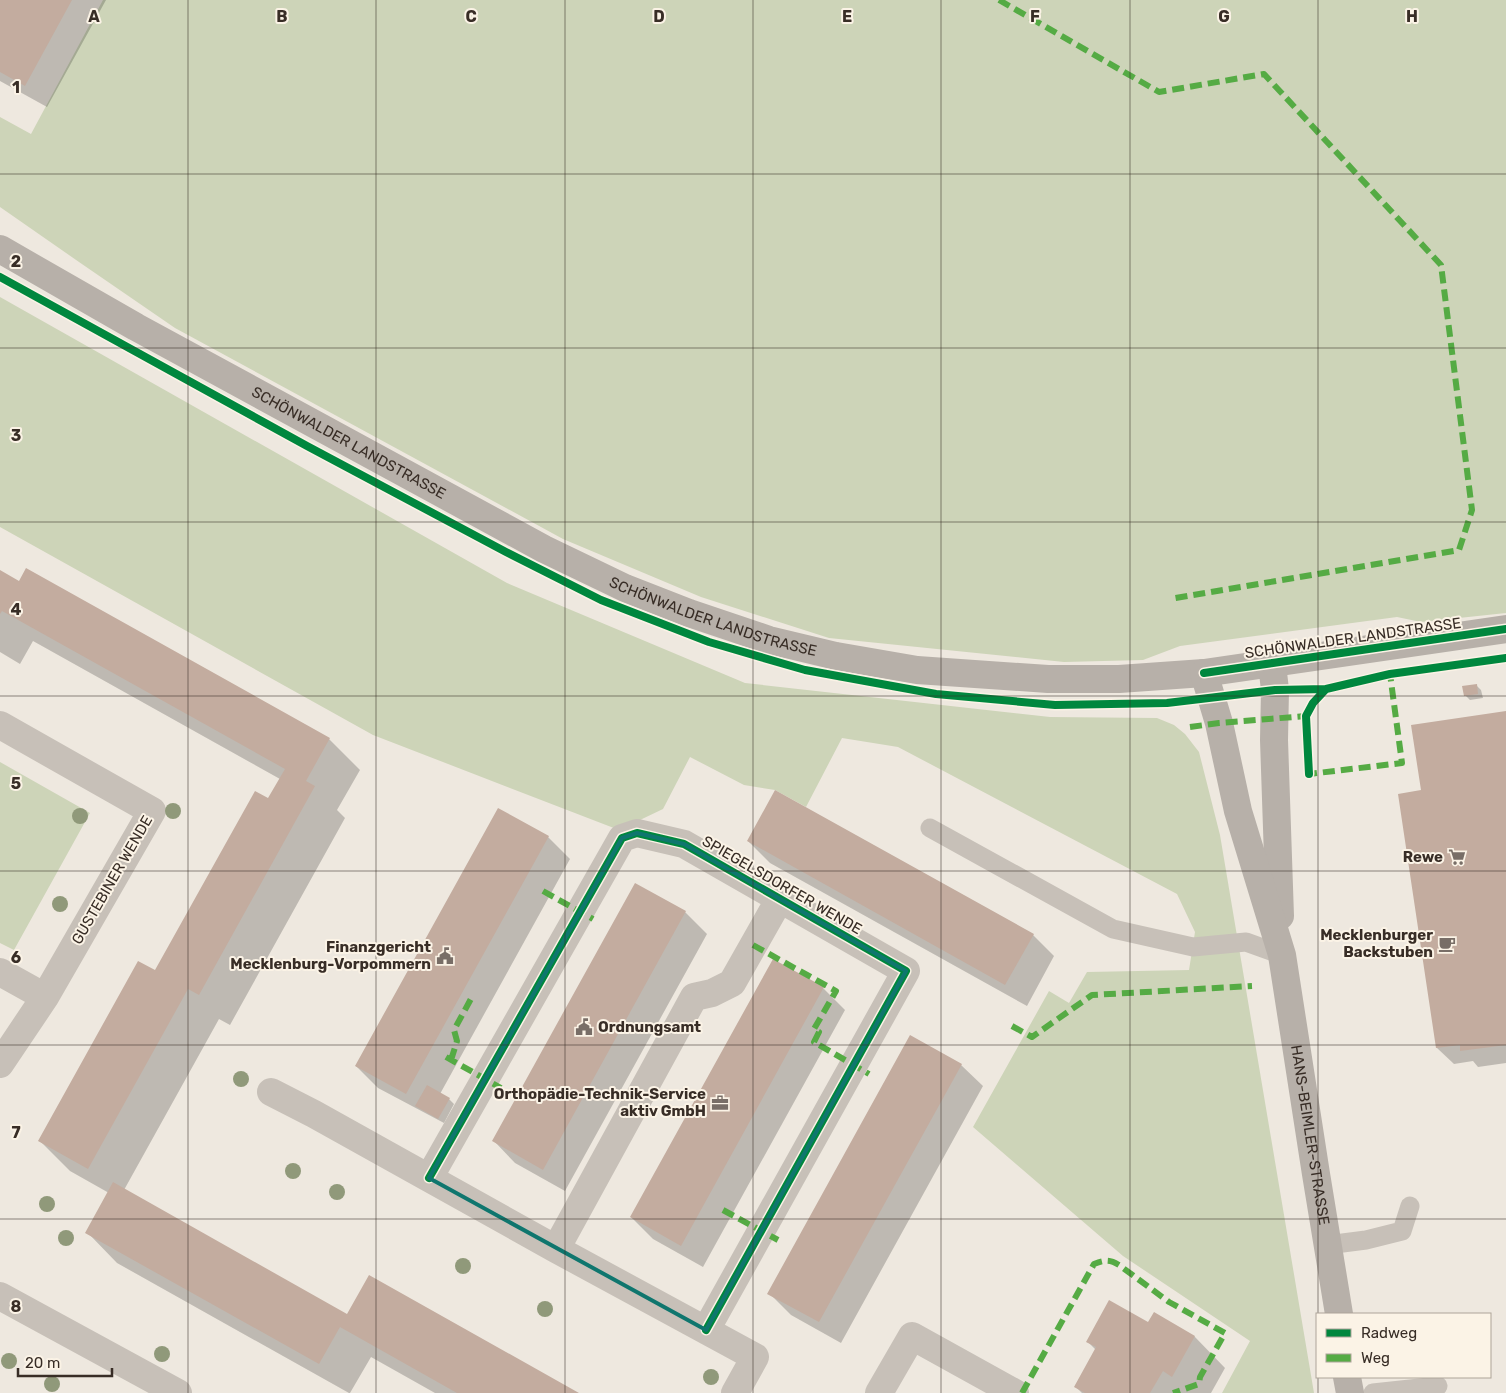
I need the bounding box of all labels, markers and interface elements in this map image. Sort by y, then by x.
text: A [88,7,100,26]
text: B [276,7,288,26]
text: C [465,7,477,26]
text: D [653,7,665,26]
text: E [842,7,852,26]
text: F [1030,7,1040,26]
text: G [1218,7,1230,26]
text: H [1406,7,1418,26]
text: 1 [12,78,20,97]
text: 2 [11,252,21,271]
street label: SCHÖNWALDER LANDSTRASSE [249,383,449,503]
text: 3 [11,426,21,445]
street label: SCHÖNWALDER LANDSTRASSE [606,573,819,660]
text: 4 [11,600,22,619]
street label: SCHÖNWALDER LANDSTRASSE [1244,614,1462,662]
text: 5 [11,774,21,793]
street label: GUSTEBINER WENDE [68,812,156,948]
street label: SPIEGELSDORFER WENDE [699,832,865,938]
supermarket icon: Rewe [1447,847,1467,867]
place label: Rewe [1403,848,1443,866]
place label: Mecklenburger Backstuben [1320,926,1433,961]
cafe icon: Mecklenburger Backstuben [1437,934,1457,954]
place label: Finanzgericht Mecklenburg-Vorpommern [230,938,431,973]
public building icon: Finanzgericht Mecklenburg-Vorpommern [435,946,455,966]
text: 6 [11,948,21,967]
public building icon: Ordnungsamt [574,1017,594,1037]
place label: Ordnungsamt [598,1018,701,1036]
street label: HANS-BEIMLER-STRASSE [1287,1044,1333,1226]
place label: Orthopädie-Technik-Service aktiv GmbH [494,1085,706,1120]
office icon: Orthopädie-Technik-Service aktiv GmbH [710,1093,730,1113]
text: 7 [11,1123,21,1142]
text: 8 [11,1297,22,1316]
legend [1316,1313,1491,1378]
text: Radweg [1361,1324,1417,1342]
scale bar [18,1346,111,1378]
text: Weg [1361,1349,1390,1367]
text: 20 m [25,1354,60,1372]

